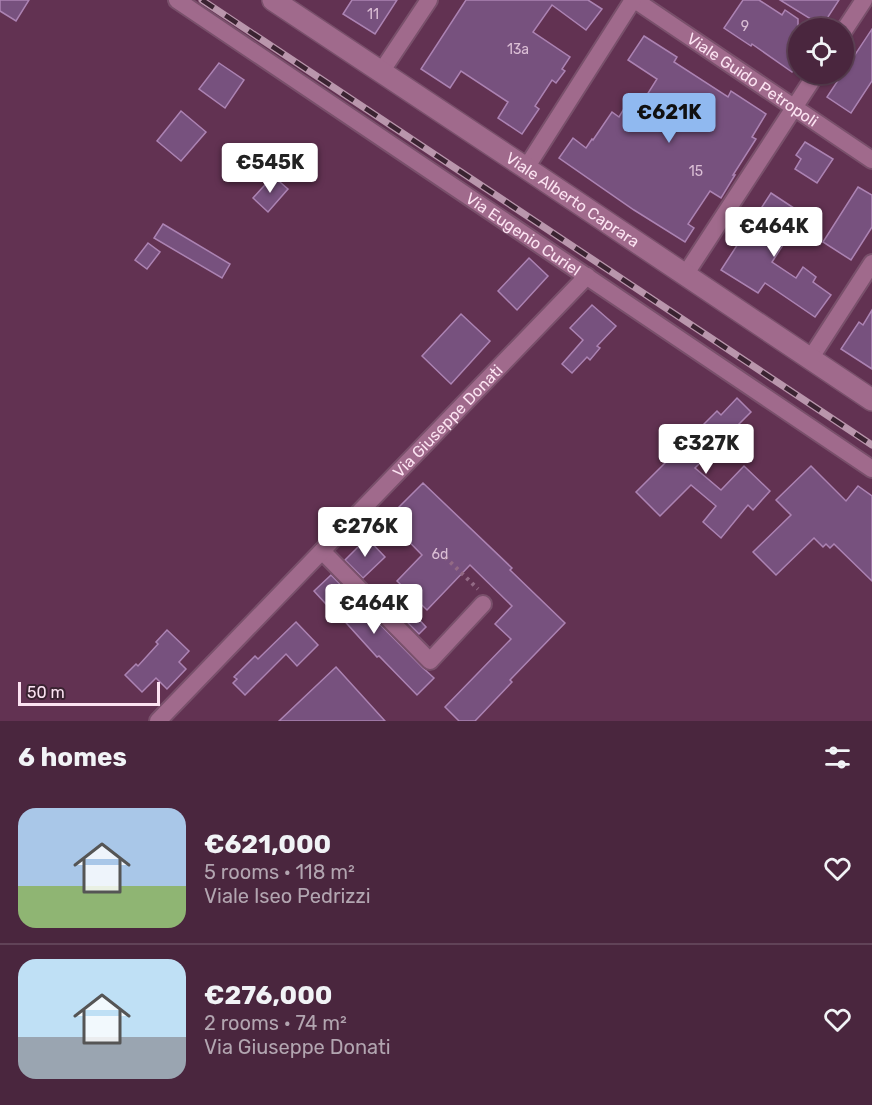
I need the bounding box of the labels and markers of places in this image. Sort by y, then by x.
pin: €621K [627,93,711,144]
pin: €545K [228,143,312,194]
pin: €464K [732,207,816,258]
pin: €327K [664,424,748,475]
pin: €276K [323,507,407,558]
pin: €464K [332,584,416,635]

